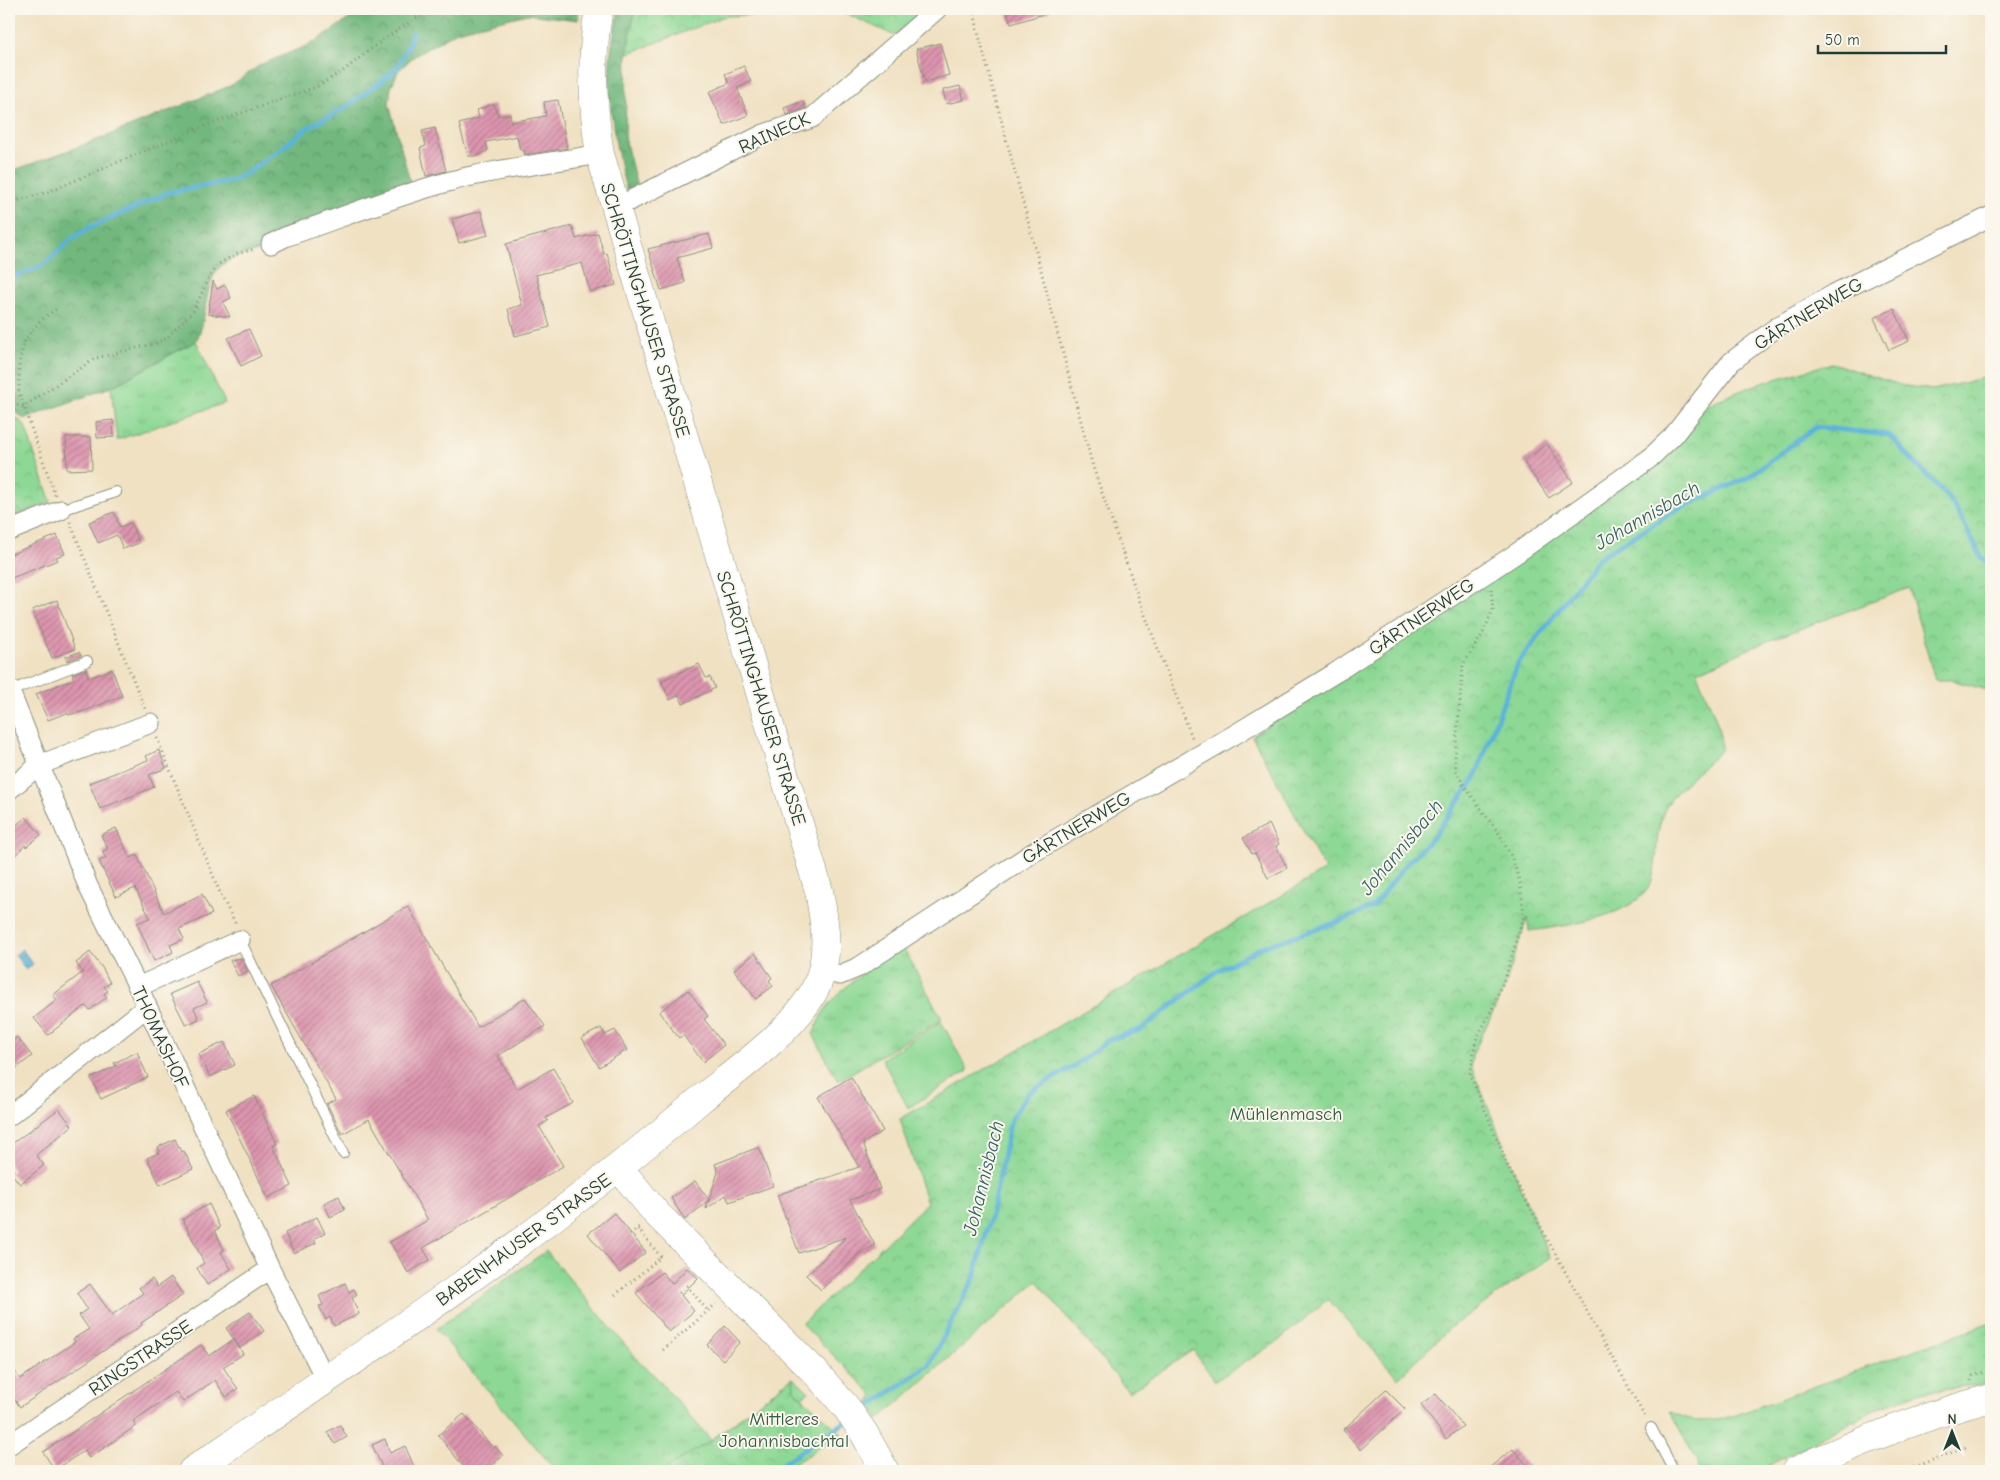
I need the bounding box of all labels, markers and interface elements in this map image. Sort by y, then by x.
scale bar [1818,22,1945,54]
text: 50 m [1825,31,1860,49]
street label: RAINECK [735,107,814,158]
street label: SCHRÖTTINGHAUSER STRASSE [596,180,694,440]
street label: GÄRTNERWEG [1750,273,1867,355]
water label: Johannisbach [1590,476,1704,555]
street label: SCHRÖTTINGHAUSER STRASSE [712,568,810,828]
street label: GÄRTNERWEG [1365,573,1478,660]
street label: GÄRTNERWEG [1018,787,1135,869]
water label: Johannisbach [1354,795,1448,900]
street label: THOMASHOF [127,983,193,1092]
park label: Mühlenmasch [1230,1103,1342,1125]
water label: Johannisbach [958,1118,1009,1239]
street label: BABENHAUSER STRASSE [432,1169,616,1311]
street label: RINGSTRASSE [85,1315,196,1401]
park label: Mittleres Johannisbachtal [719,1408,849,1452]
north arrow [1928,1408,1978,1458]
text: N [1947,1411,1957,1428]

